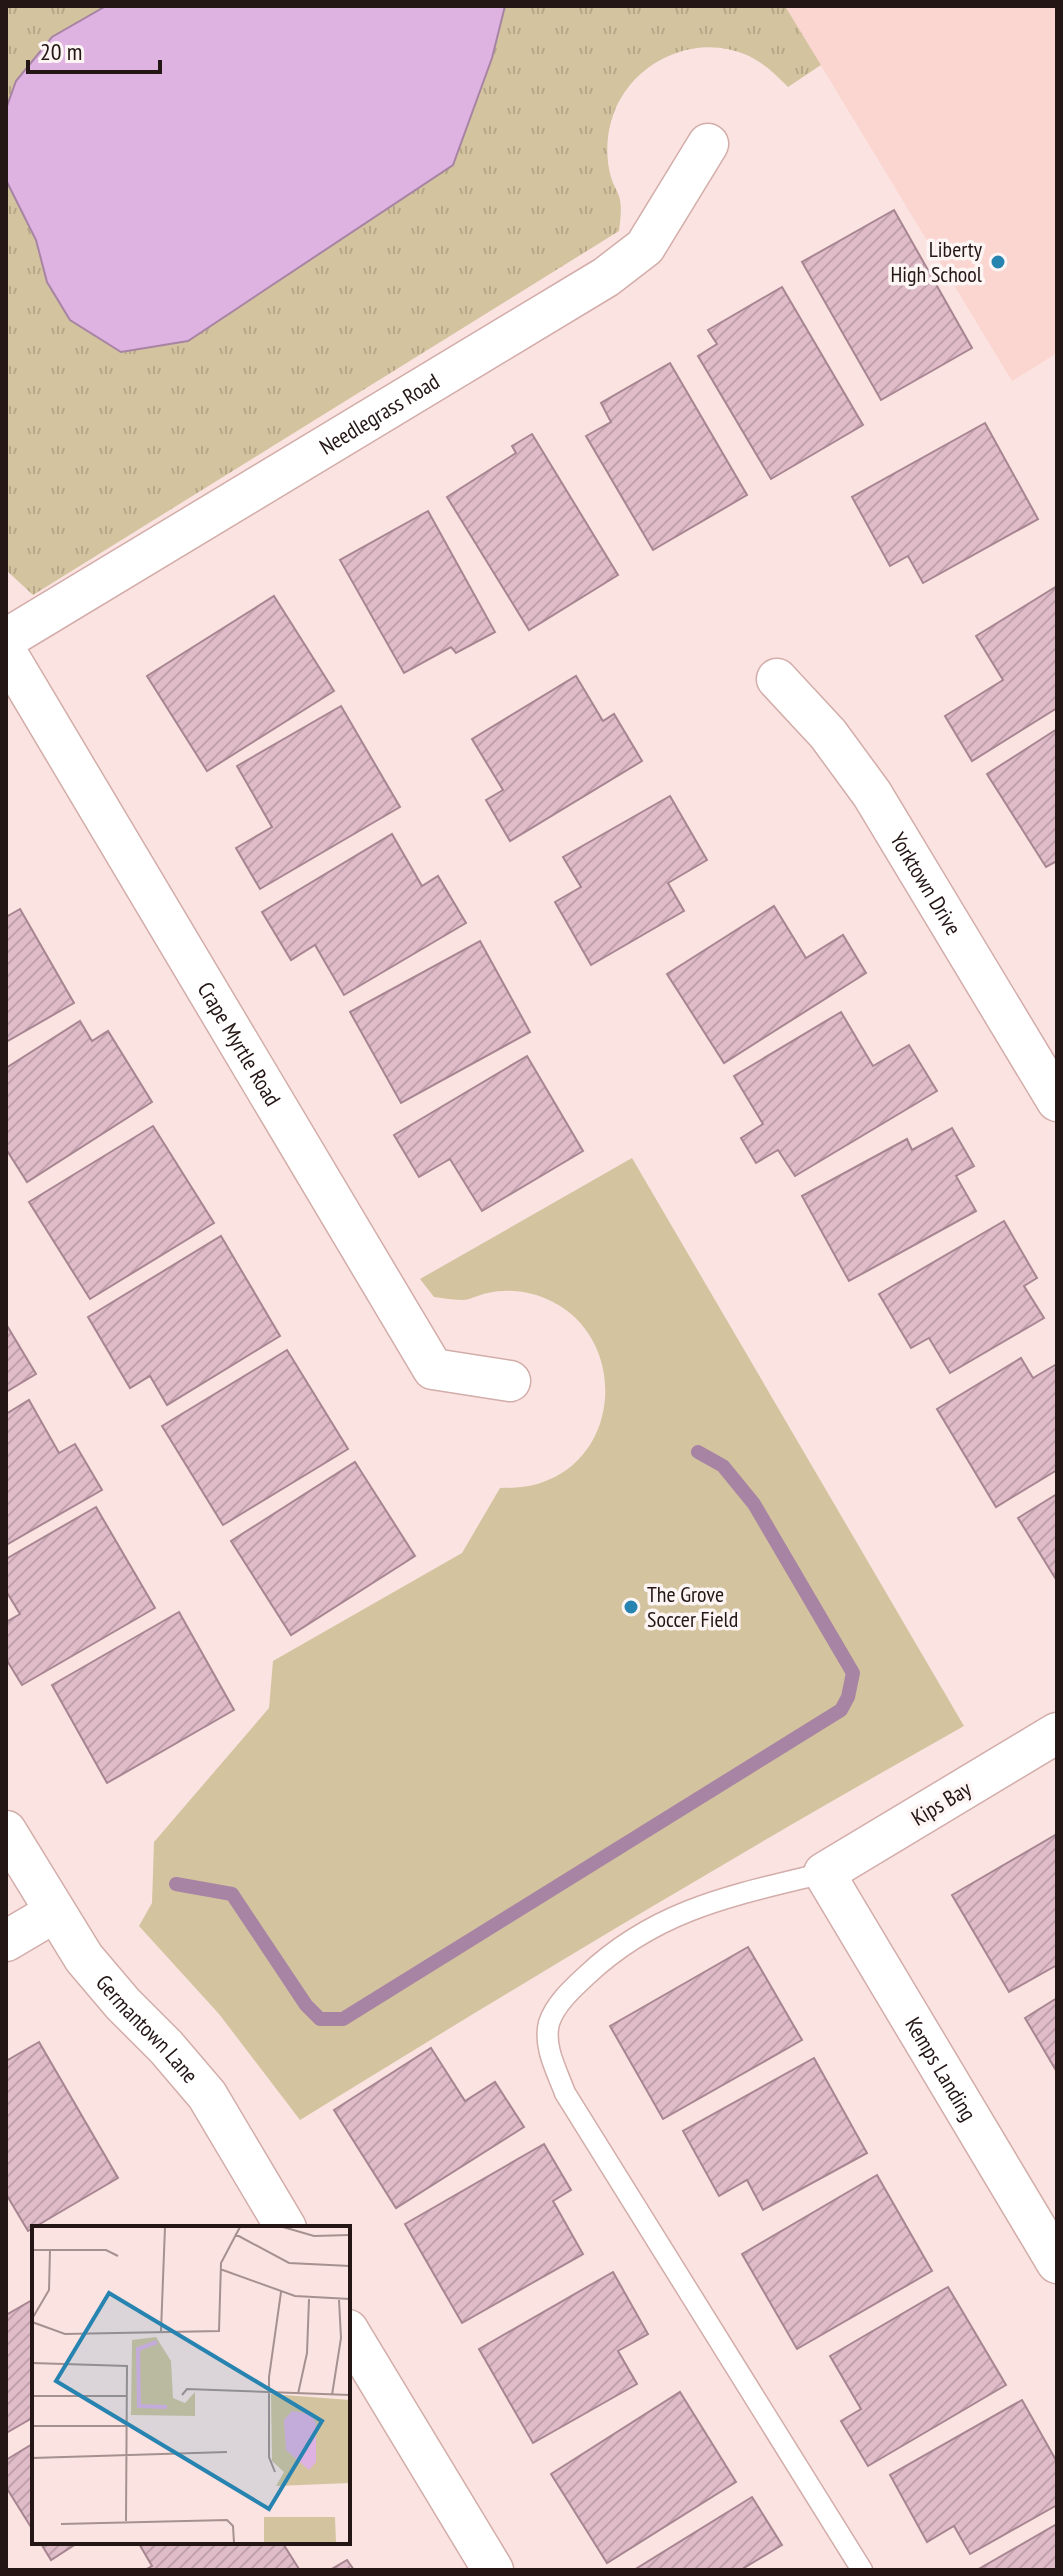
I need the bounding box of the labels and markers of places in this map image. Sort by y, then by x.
place label: Liberty High School [891,235,983,288]
marker: Liberty High School [989,253,1007,271]
place label: The Grove Soccer Field [647,1580,738,1633]
marker: The Grove Soccer Field [622,1598,640,1616]

